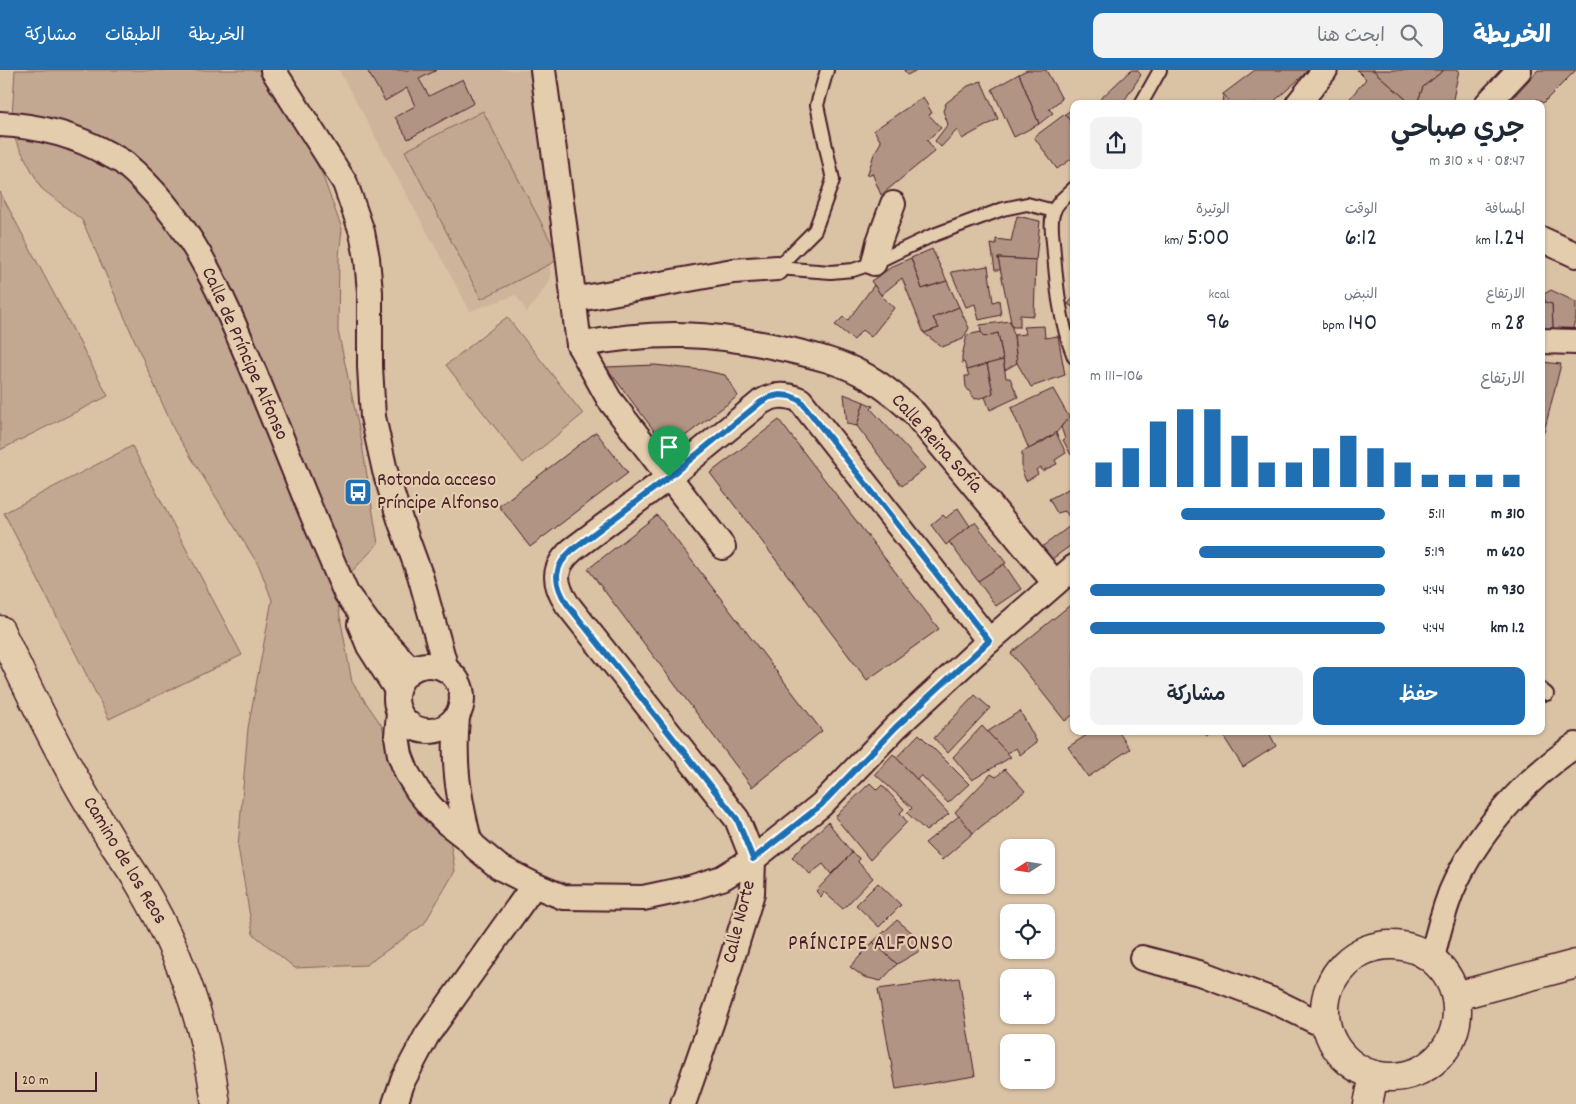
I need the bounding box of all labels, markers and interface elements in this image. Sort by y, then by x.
search box [1093,13,1443,58]
text: الخريطة [1473,20,1551,54]
icon: search [1397,21,1425,49]
text: مشاركة [25,24,77,49]
text: الطبقات [105,24,161,49]
text: الخريطة [189,24,245,49]
text: ابحث هنا [1317,24,1385,51]
text: جري صباحي [1391,111,1525,151]
button: share [1090,117,1142,169]
text: 08:47 · 4 × 310 m [1429,150,1525,173]
text: الوتيرة [1196,200,1230,220]
text: الوقت [1345,200,1377,220]
text: المسافة [1485,200,1525,220]
text: 5:00 [1187,221,1230,257]
text: 6:12 [1345,221,1377,257]
text: 1.24 [1494,221,1525,257]
text: /km [1164,231,1187,251]
text: km [1475,231,1494,251]
street label: Calle de Príncipe Alfonso [193,263,295,445]
text: kcal [1208,285,1230,305]
text: النبض [1344,285,1377,305]
text: الارتفاع [1486,285,1525,305]
text: 96 [1206,305,1230,341]
text: 140 [1348,306,1377,342]
text: 28 [1504,306,1525,342]
text: bpm [1323,316,1348,336]
text: m [1491,316,1504,336]
text: 106–111 m [1090,365,1143,388]
text: الارتفاع [1480,368,1525,391]
street label: Calle Reina Sofía [884,388,989,500]
pin [648,426,690,477]
icon: arrive [655,433,683,461]
place label: Rotonda acceso Príncipe Alfonso [377,467,499,518]
bus stop icon: Rotonda acceso Príncipe Alfonso [343,477,373,507]
text: 5:11 [1428,503,1445,526]
text: 310 m [1491,503,1525,526]
text: 5:19 [1424,541,1445,564]
text: 620 m [1487,541,1525,564]
text: 4:44 [1422,579,1445,602]
text: 930 m [1487,579,1525,602]
text: 4:44 [1422,617,1445,640]
text: 1.2 km [1491,617,1525,640]
button: مشاركة [1090,667,1303,725]
button: حفظ [1313,667,1525,725]
street label: Camino de los Reos [75,792,173,930]
north arrow [1000,839,1055,894]
map controls [1000,839,1055,1089]
street label: Calle Norte [716,877,764,966]
button: locate [1000,904,1055,959]
district label: PRÍNCIPE ALFONSO [788,930,954,960]
button: + [1000,969,1055,1024]
button: − [1000,1034,1055,1089]
scale bar [15,1069,98,1092]
text: 20 m [22,1071,49,1091]

